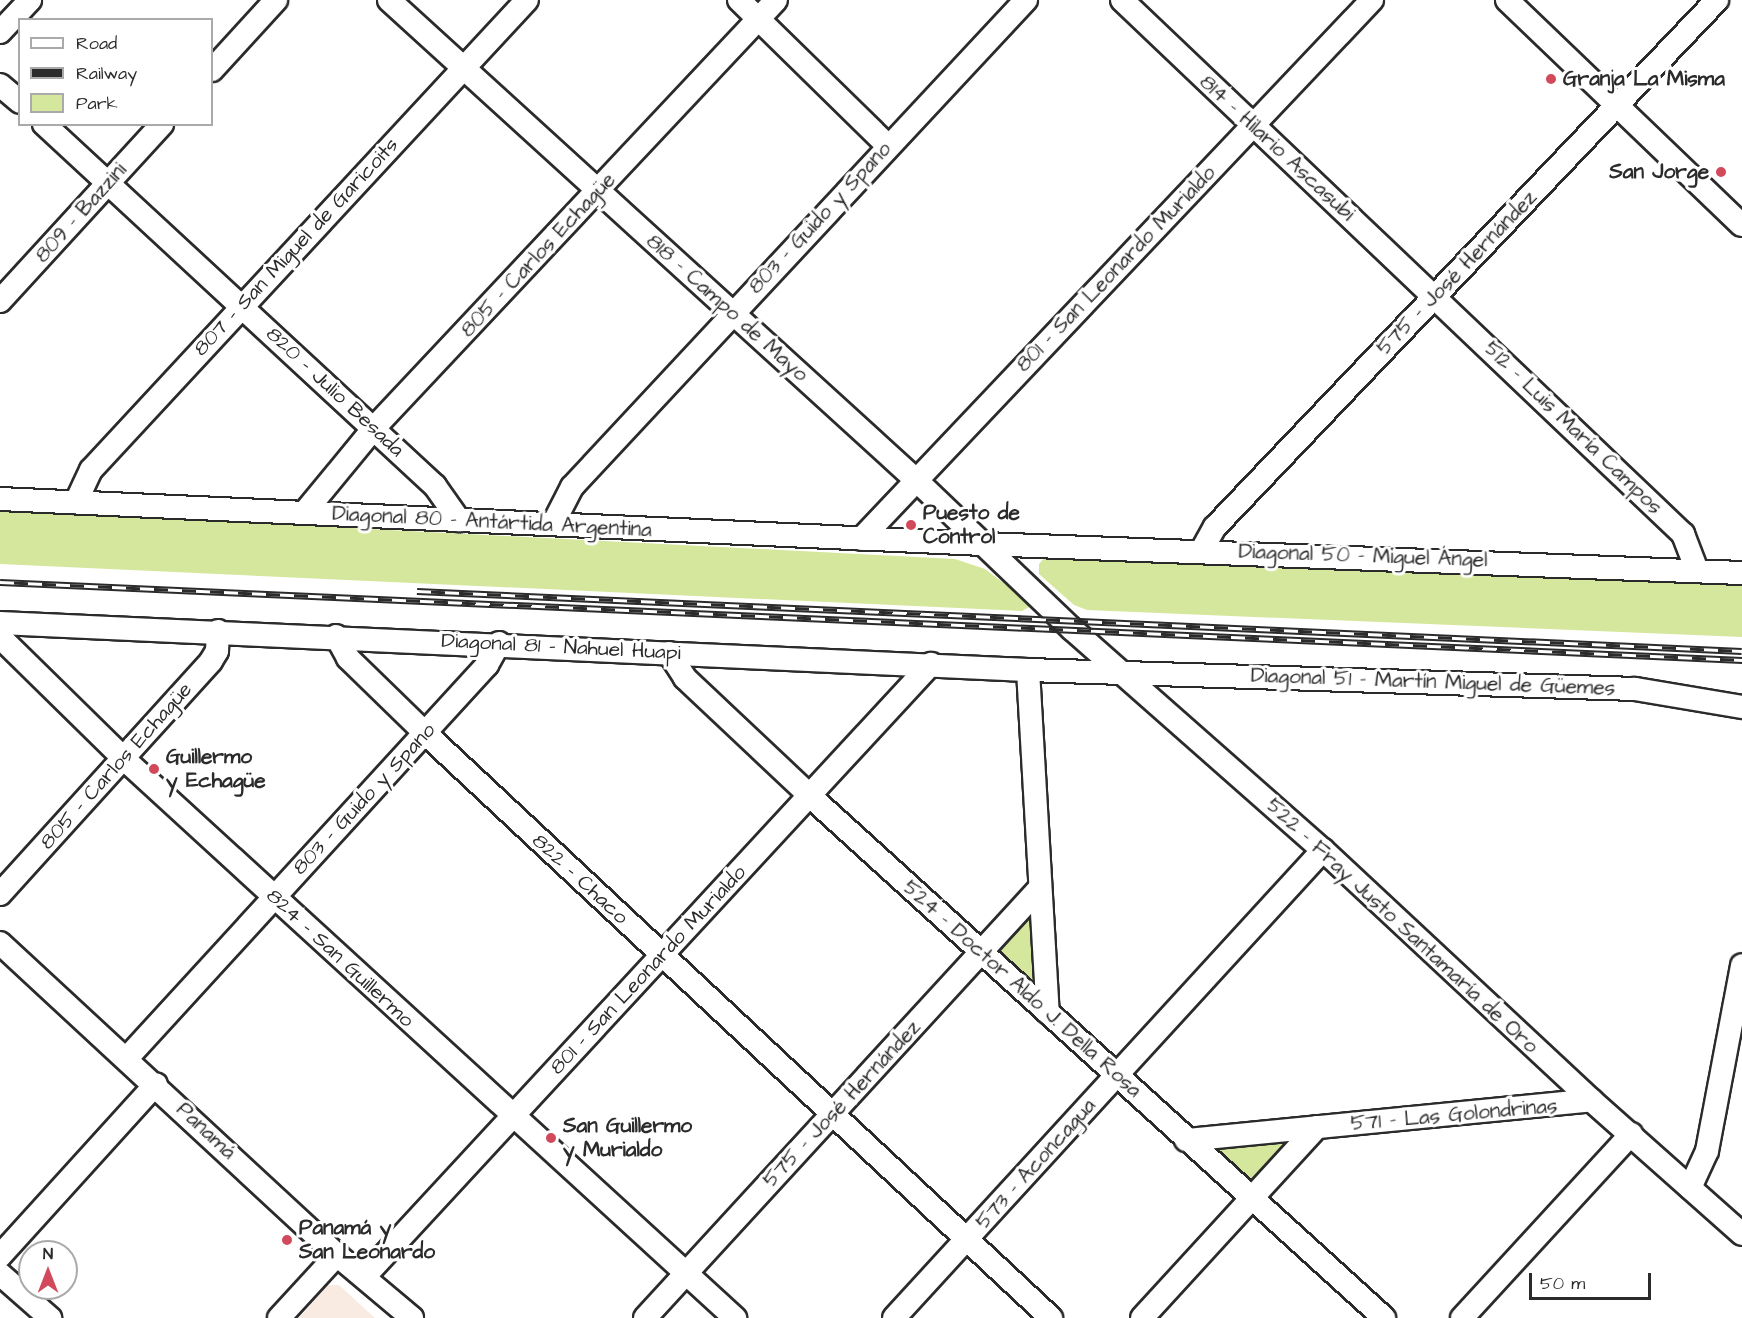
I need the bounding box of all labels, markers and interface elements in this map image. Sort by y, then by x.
legend [18,18,213,126]
text: Road [76,31,117,56]
text: Railway [76,61,137,86]
place label: Granja La Misma [1563,66,1725,92]
street label: 814 - Hilario Ascasubi [1194,70,1360,226]
marker: Granja La Misma [1544,72,1558,86]
text: Park [76,91,118,116]
street label: 807 - San Miguel de Garicoits [188,133,404,361]
street label: 803 - Guido y Spano [743,137,897,299]
street label: 809 - Bazzini [30,158,132,268]
place label: San Jorge [1609,159,1709,185]
street label: 801 - San Leonardo Murialdo [1011,161,1221,377]
marker: San Jorge [1714,165,1728,179]
street label: 805 - Carlos Echagüe [455,167,621,343]
street label: 575 - José Hernández [1372,185,1542,361]
street label: 818 - Campo de Mayo [641,229,813,387]
street label: 820 - Julio Besada [261,322,409,462]
street label: 512 - Luis María Campos [1479,336,1667,520]
place label: Puesto de Control [923,500,1020,550]
street label: Diagonal 80 - Antártida Argentina [332,501,652,543]
marker: Puesto de Control [904,518,918,532]
street label: Diagonal 50 - Miguel Ángel [1238,539,1488,573]
street label: Diagonal 81 - Nahuel Huapi [441,628,681,666]
street label: Diagonal 51 - Martín Miguel de Güemes [1250,663,1616,701]
street label: 805 - Carlos Echagüe [34,677,198,855]
street label: 803 - Guido y Spano [287,718,441,880]
place label: Guillermo y Echagüe [166,744,266,794]
marker: Guillermo y Echagüe [147,762,161,776]
street label: 522 - Fray Justo Santamaría de Oro [1261,793,1543,1059]
street label: 822 - Chaco [527,828,633,930]
street label: 801 - San Leonardo Murialdo [544,860,752,1080]
street label: 524 - Doctor Aldo J. Della Rosa [897,875,1147,1103]
street label: 824 - San Guillermo [261,883,419,1033]
street label: 575 - José Hernández [758,1015,926,1193]
street label: 571 - Las Golondrinas [1350,1093,1558,1137]
street label: 573 - Aconcagua [971,1094,1101,1234]
street label: Panamá [171,1097,241,1165]
place label: San Guillermo y Murialdo [563,1113,692,1163]
marker: San Guillermo y Murialdo [544,1131,558,1145]
place label: Panamá y San Leonardo [299,1215,435,1265]
marker: Panamá y San Leonardo [280,1233,294,1247]
north arrow [18,1240,78,1300]
text: N [43,1243,53,1265]
scale bar [1532,1261,1654,1299]
text: 50 m [1540,1271,1585,1296]

